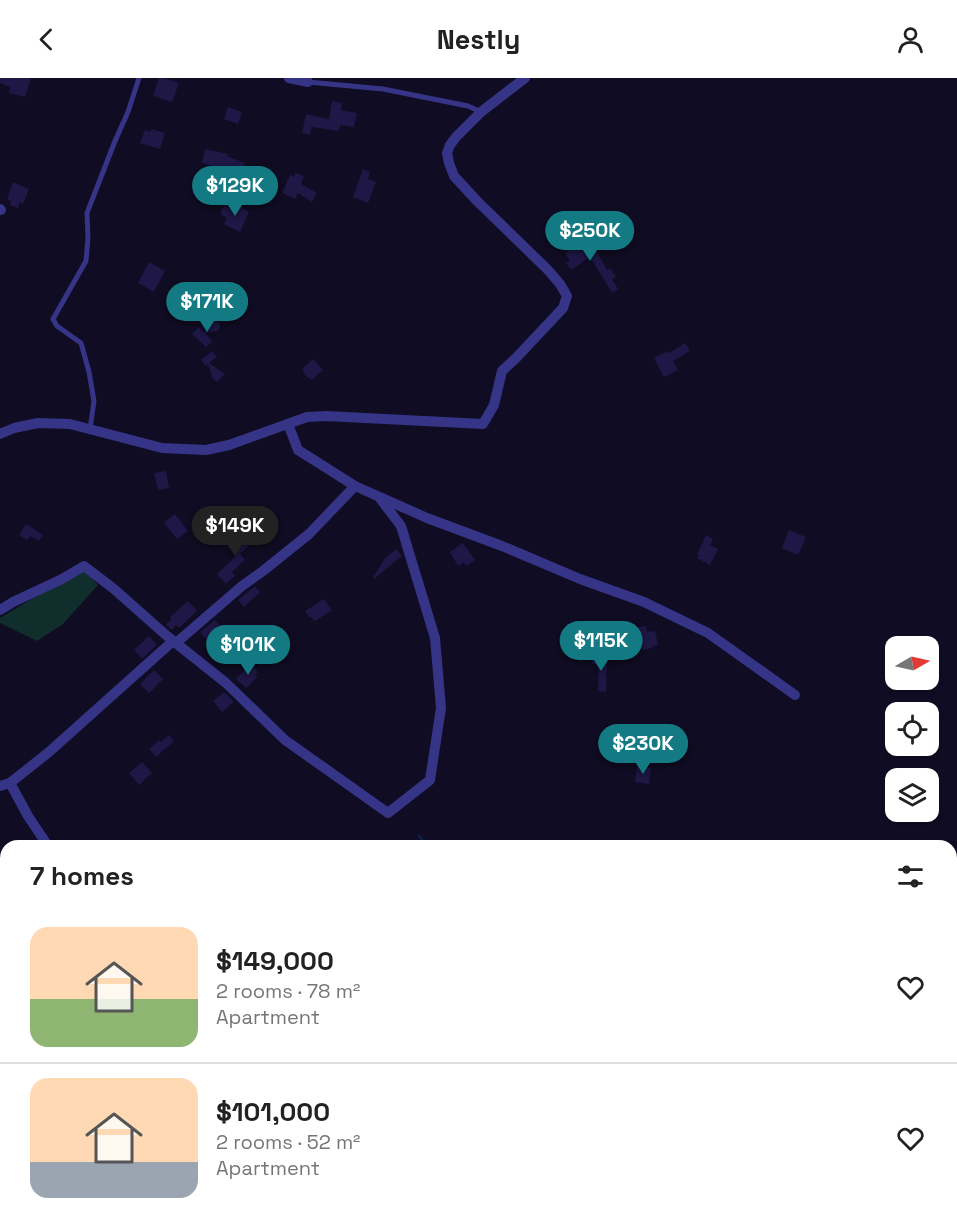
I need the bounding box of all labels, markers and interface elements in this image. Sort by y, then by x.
text: Nestly [437,22,520,57]
icon: back [30,23,63,56]
icon: person [894,23,927,56]
pin: $129K [193,166,277,217]
text: $129K [206,172,264,198]
pin: $250K [548,211,632,262]
text: $250K [559,217,621,243]
pin: $171K [165,282,249,333]
text: $171K [180,288,234,314]
pin: $149K [193,506,277,557]
text: $149K [206,512,264,538]
pin: $115K [559,621,643,672]
pin: $101K [206,625,290,676]
text: $115K [574,627,628,653]
text: $101K [220,631,276,657]
north arrow [885,636,939,690]
map controls [885,636,939,822]
button: locate [885,702,939,756]
pin: $230K [601,724,685,775]
text: $230K [612,730,674,756]
button: layers [885,768,939,822]
text: 7 homes [30,859,134,893]
icon: filters [894,860,927,893]
text: $149,000 [216,944,334,978]
icon: home [78,951,150,1023]
icon: heart [894,971,927,1004]
text: 2 rooms · 78 m² [216,978,360,1004]
text: Apartment [216,1004,320,1030]
text: $101,000 [216,1095,330,1129]
icon: home [78,1102,150,1174]
icon: heart [894,1122,927,1155]
text: 2 rooms · 52 m² [216,1129,360,1155]
text: Apartment [216,1155,320,1181]

